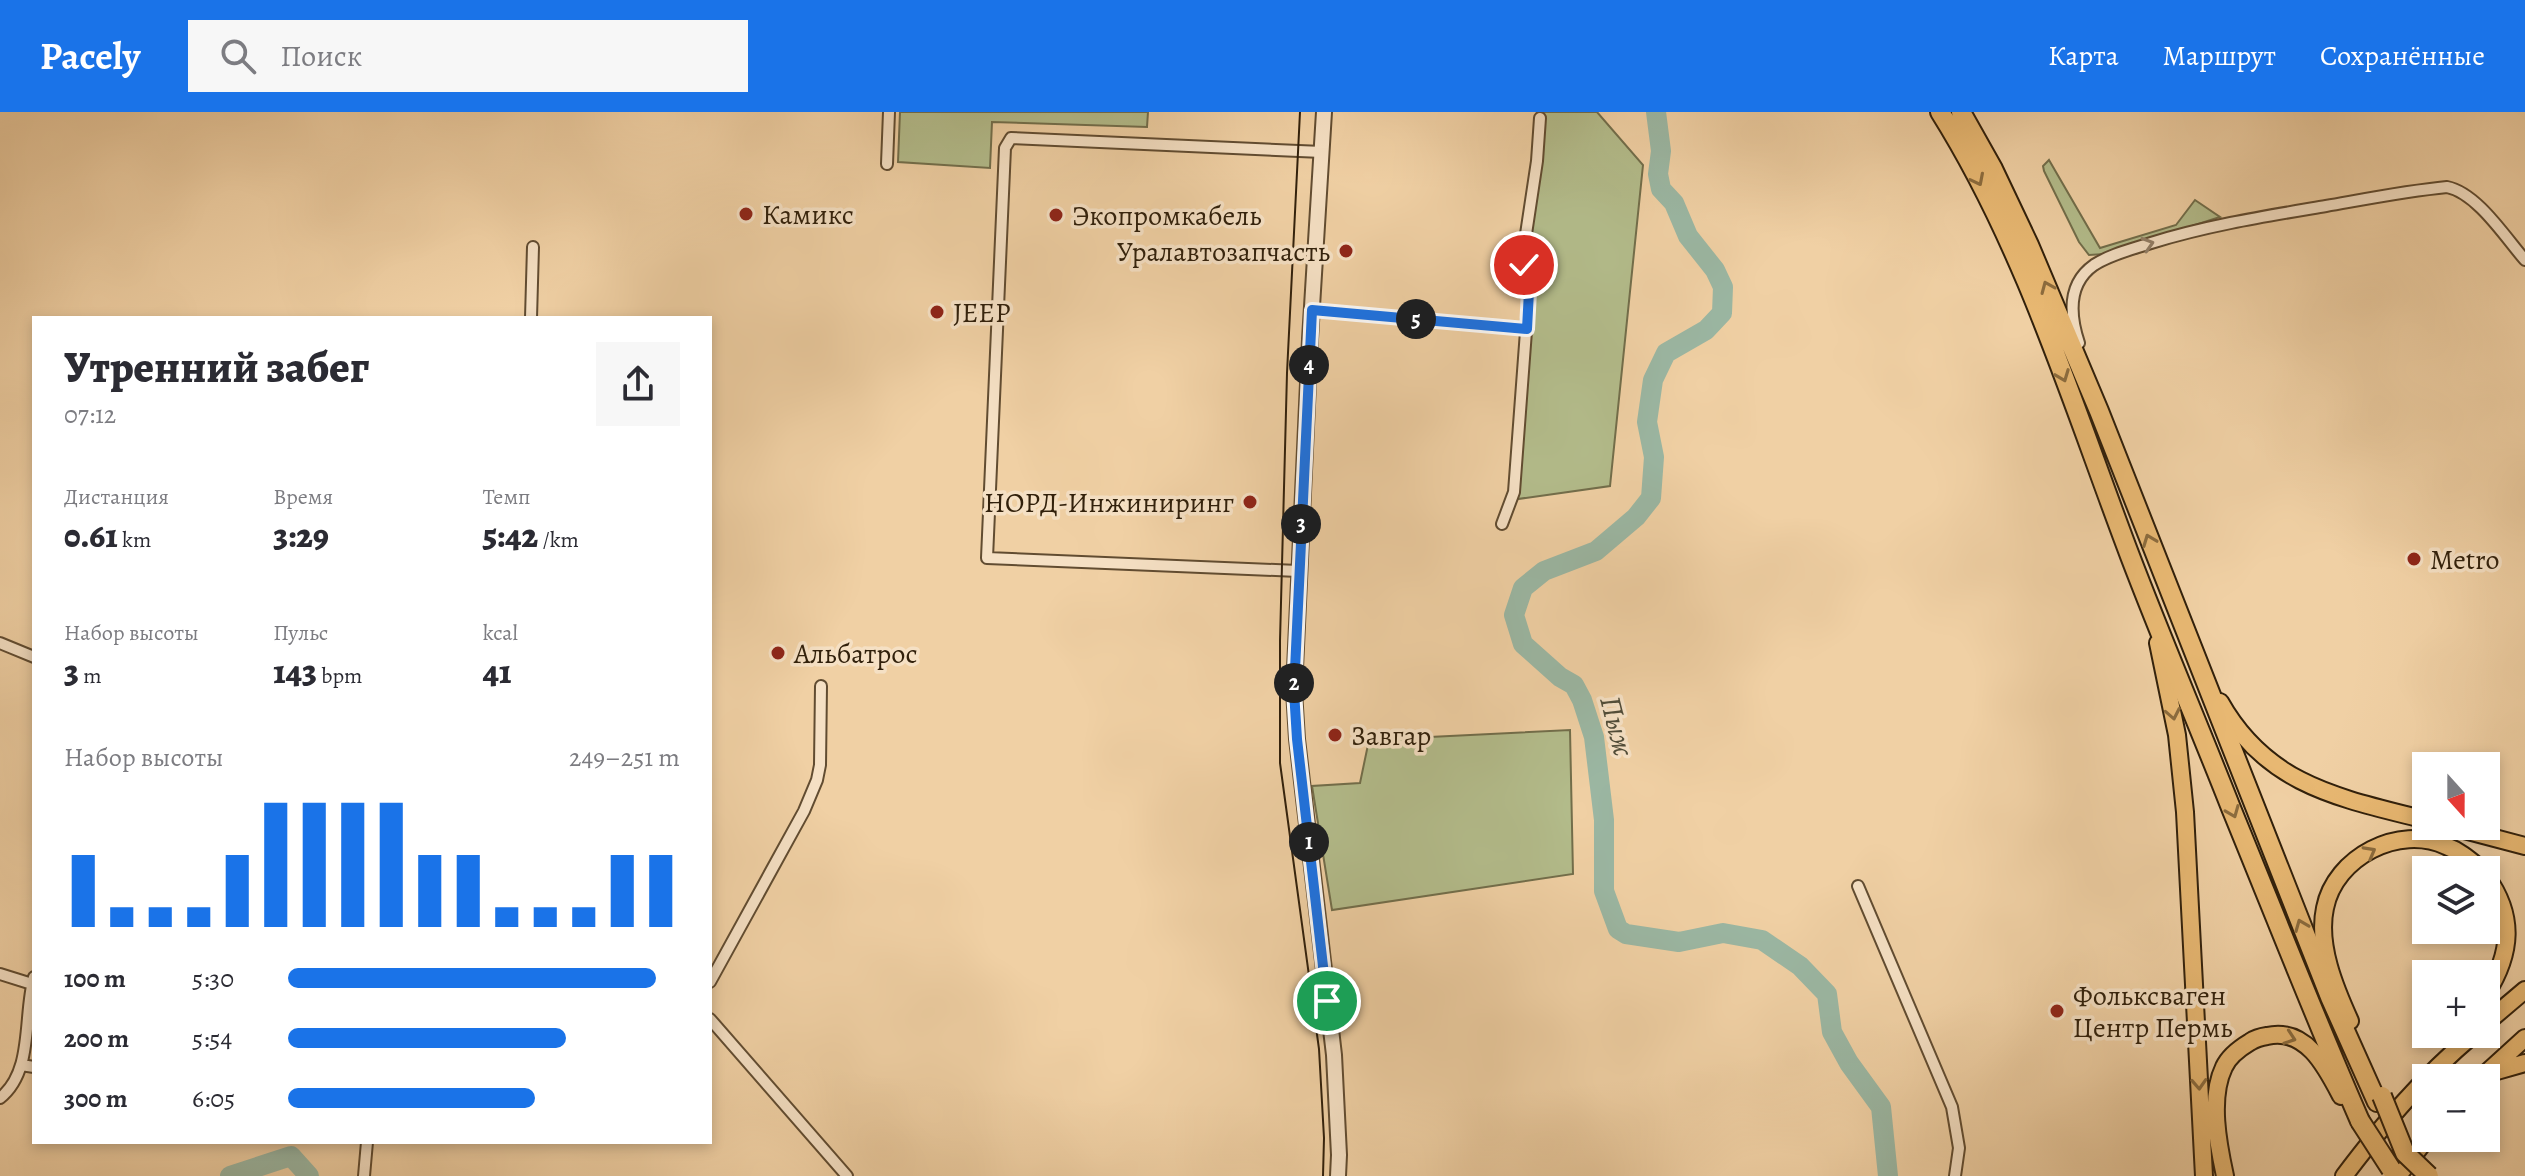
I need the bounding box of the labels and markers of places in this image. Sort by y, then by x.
place label: Камикс [762,196,854,234]
place label: Экопромкабель [1072,197,1261,235]
marker: Камикс [737,205,755,223]
marker: Экопромкабель [1047,206,1065,224]
pin [1490,231,1558,299]
place label: Уралавтозапчасть [1117,233,1330,271]
marker: Уралавтозапчасть [1337,242,1355,260]
place label: JEEP [953,294,1010,332]
pin: 5 [1396,299,1436,339]
marker: JEEP [928,303,946,321]
pin: 4 [1289,345,1329,385]
place label: НОРД-Инжиниринг [984,484,1234,522]
marker: НОРД-Инжиниринг [1241,493,1259,511]
pin: 3 [1281,504,1321,544]
place label: Metro [2430,541,2499,579]
marker: Metro [2405,550,2423,568]
place label: Альбатрос [793,635,918,673]
marker: Альбатрос [769,644,787,662]
pin: 2 [1274,663,1314,703]
place label: Завгар [1351,717,1431,755]
marker: Завгар [1326,726,1344,744]
pin: 1 [1289,822,1329,862]
pin [1293,967,1361,1035]
place label: Фольксваген Центр Пермь [2073,977,2233,1047]
marker: Фольксваген Центр Пермь [2048,1002,2066,1020]

